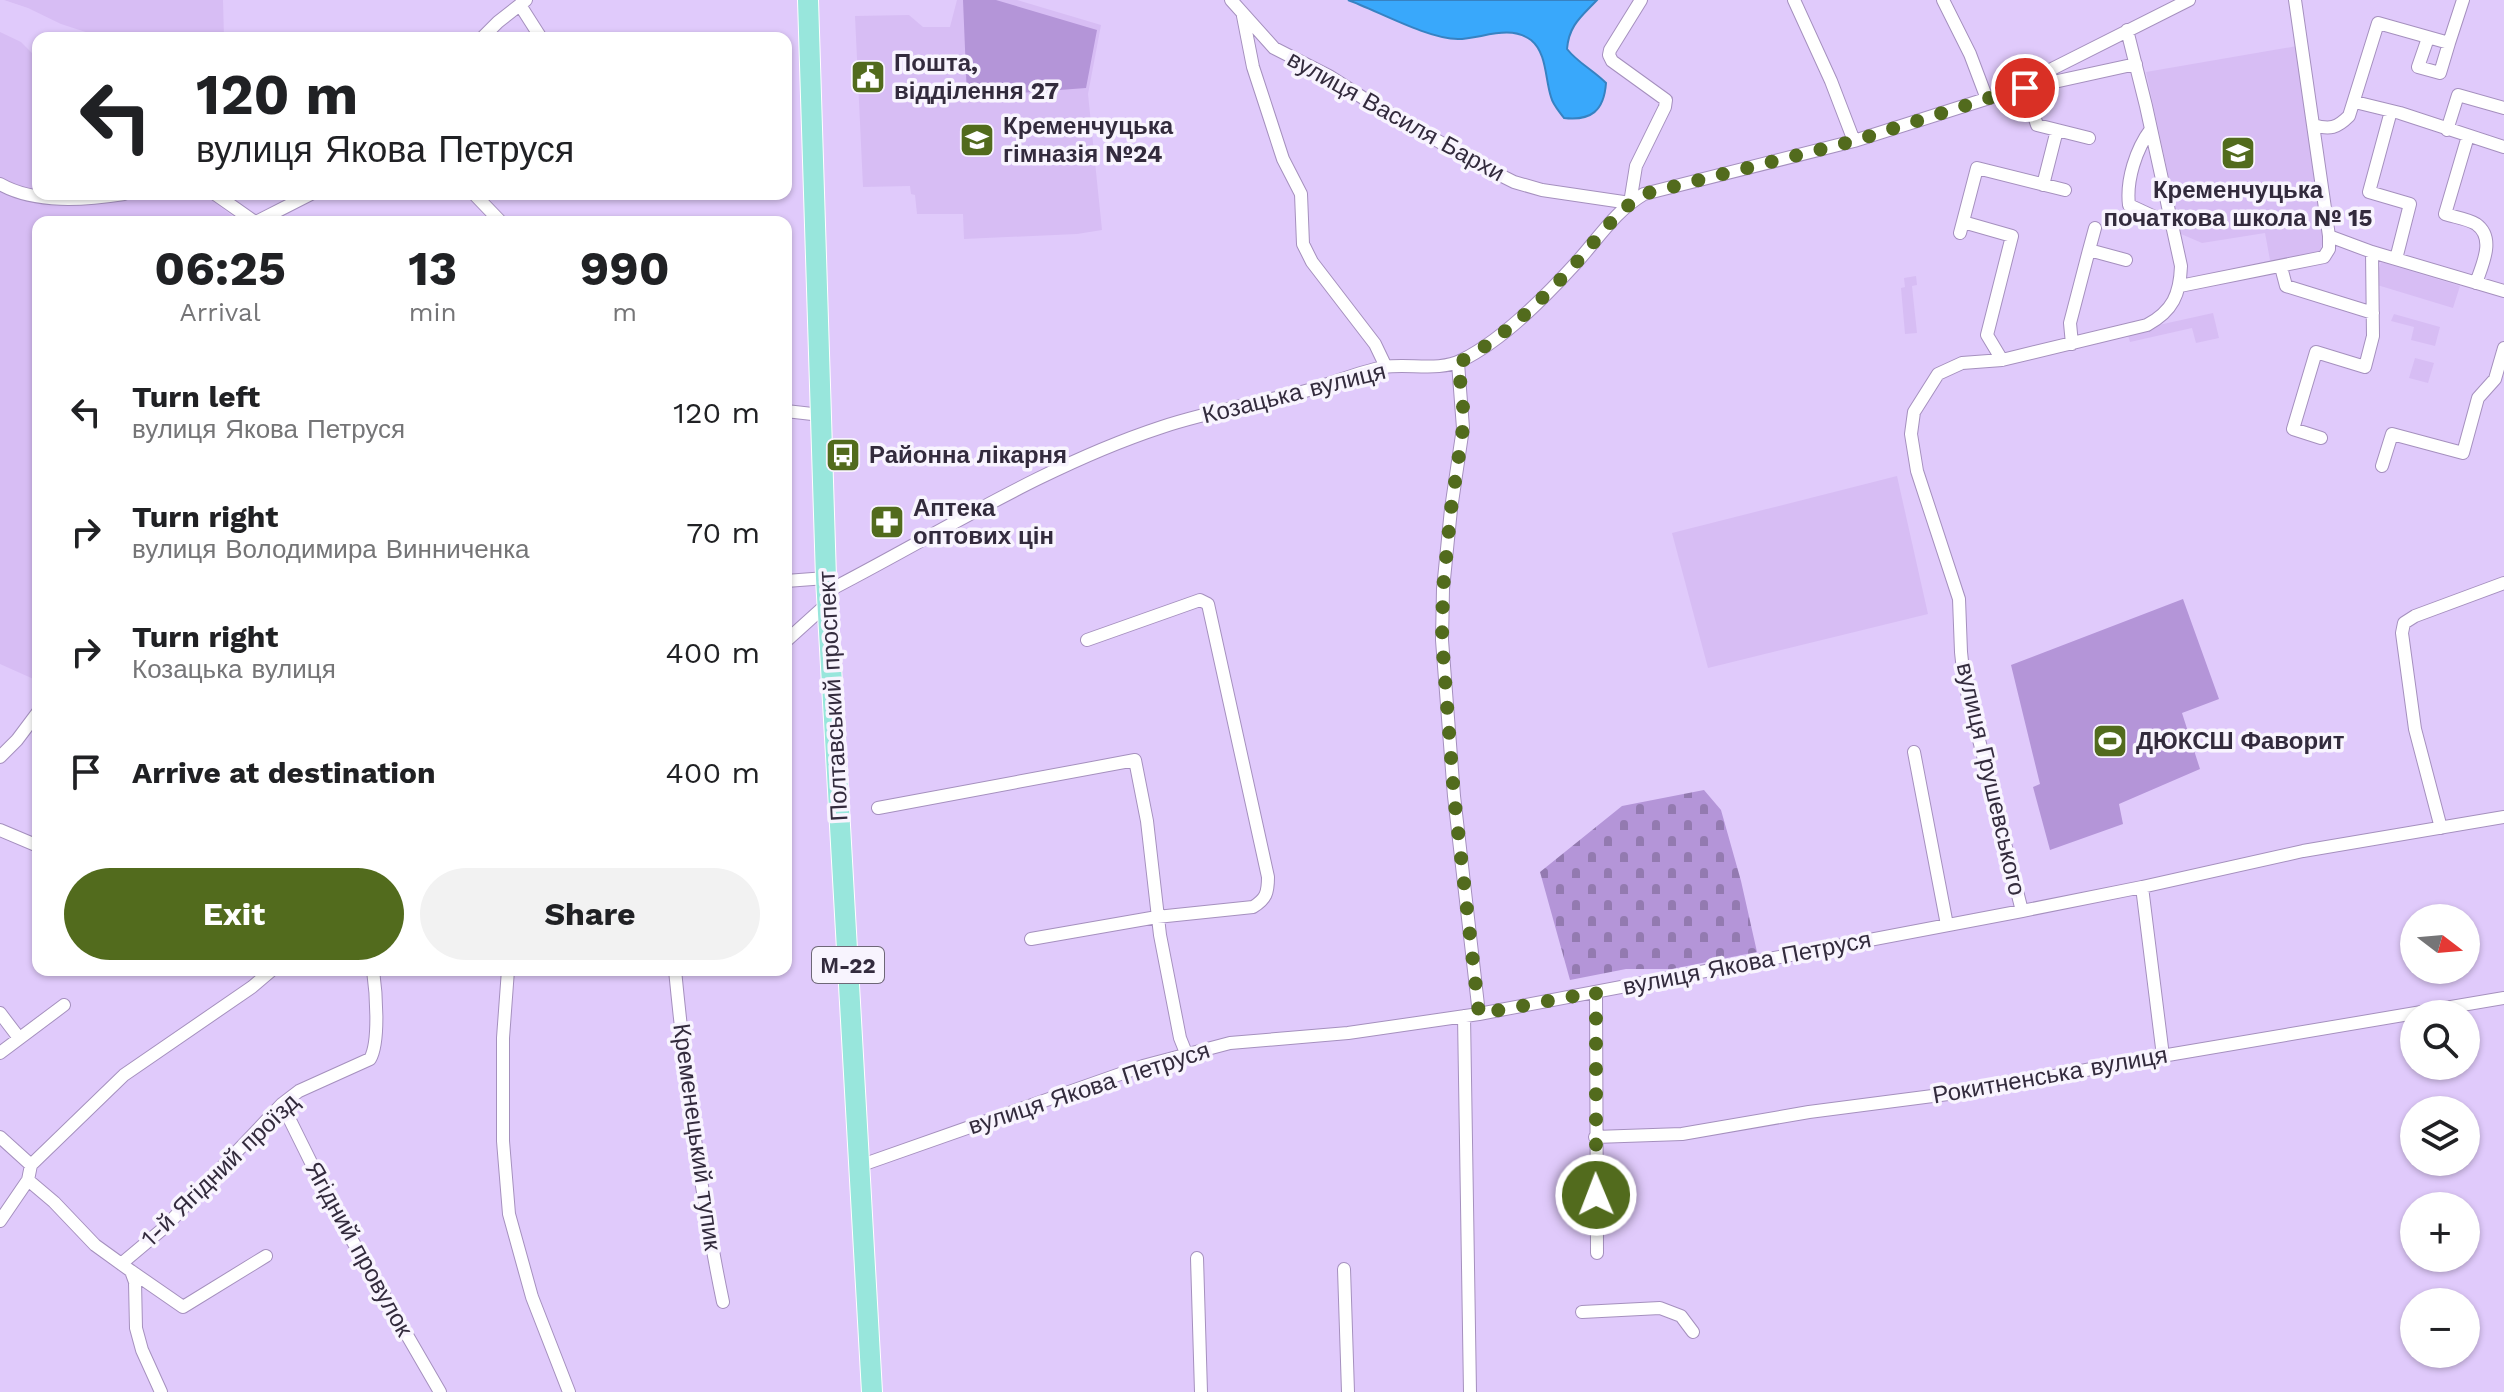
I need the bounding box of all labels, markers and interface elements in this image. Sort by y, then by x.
street label: вулиця Василя Бархи [1283,45,1509,187]
place label: Пошта, відділення 27 [894,49,1059,105]
pin [1991,54,2059,122]
public building icon: Пошта, відділення 27 [849,58,887,96]
text: 120 m [196,62,358,128]
icon: left [64,64,168,168]
icon: arrive [2003,66,2047,110]
place label: Кременчуцька гімназія №24 [1003,112,1174,168]
school or university icon: Кременчуцька гімназія №24 [958,121,996,159]
text: вулиця Якова Петруся [196,129,574,171]
school or university icon: Кременчуцька початкова школа № 15 [2219,134,2257,172]
place label: Кременчуцька початкова школа № 15 [2104,176,2372,232]
text: 06:25 [154,240,286,297]
text: 13 [408,240,457,297]
text: 990 [580,240,670,297]
text: Arrival [180,297,261,327]
text: min [409,297,457,327]
text: m [612,297,637,327]
street label: Козацька вулиця [1199,357,1389,429]
text: Turn left [132,379,260,414]
icon: left [64,390,108,434]
text: 120 m [673,395,760,430]
text: вулиця Якова Петруся [132,414,405,444]
bus stop icon: Районна лікарня [824,436,862,474]
place label: Районна лікарня [869,441,1067,469]
place label: Аптека оптових цін [913,494,1054,550]
text: Turn right [132,499,278,534]
pharmacy icon: Аптека оптових цін [868,503,906,541]
icon: right [64,510,108,554]
text: 70 m [686,515,760,550]
text: вулиця Володимира Винниченка [132,534,530,564]
street label: Полтавський проспект [812,570,854,822]
text: Turn right [132,619,278,654]
icon: right [64,630,108,674]
text: 400 m [666,635,760,670]
text: Козацька вулиця [132,654,336,684]
street label: вулиця Грушевського [1951,660,2031,898]
sports icon: ДЮКСШ Фаворит [2091,722,2129,760]
place label: ДЮКСШ Фаворит [2136,727,2345,755]
icon: arrive [64,750,108,794]
text: Arrive at destination [132,755,436,790]
text: 400 m [666,755,760,790]
button: Exit [64,868,404,960]
button: Share [420,868,760,960]
north arrow [2400,904,2480,984]
map controls [2400,904,2480,1368]
street label: вулиця Якова Петруся [1621,925,1873,1001]
road number: М-22 [812,947,884,983]
button: search [2400,1000,2480,1080]
street label: Кременецький тупик [667,1022,727,1253]
street label: вулиця Якова Петруся [965,1036,1213,1140]
street label: Рокитненська вулиця [1930,1041,2170,1109]
street label: 1-й Ягідний проїзд [136,1088,304,1252]
button: layers [2400,1096,2480,1176]
position arrow [1554,1153,1638,1237]
street label: Ягідний провулок [299,1157,419,1342]
button: + [2400,1192,2480,1272]
button: − [2400,1288,2480,1368]

